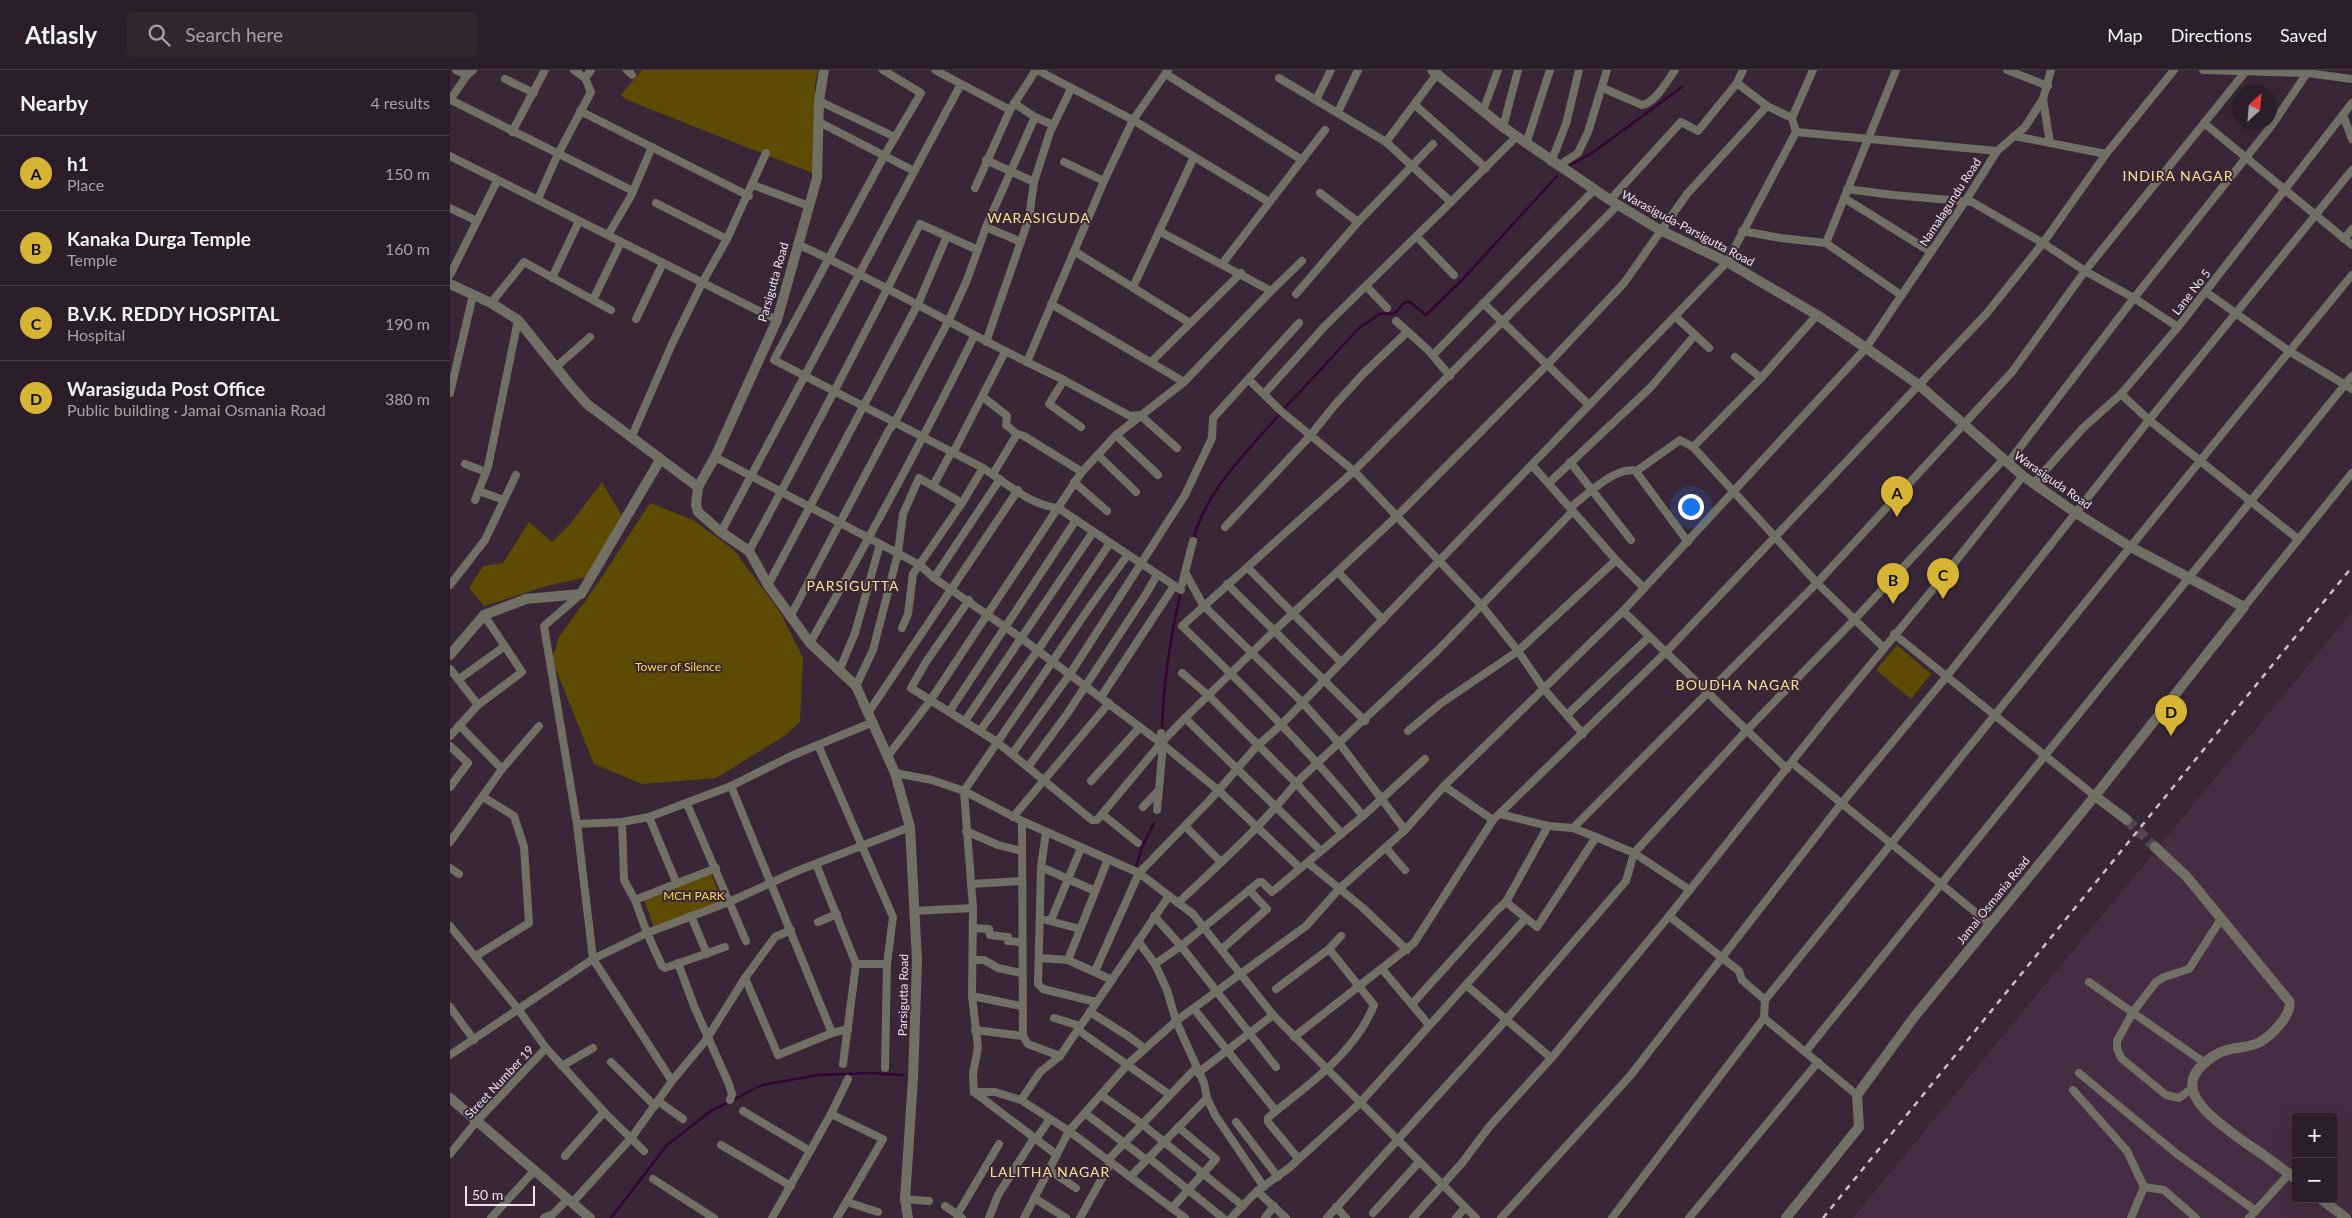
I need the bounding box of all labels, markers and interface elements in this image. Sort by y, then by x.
search box [127,12,477,57]
text: Atlasly [25,20,97,49]
icon: search [145,21,173,49]
text: Search here [185,23,283,46]
text: Map [2107,24,2143,46]
text: Directions [2171,24,2252,46]
text: Saved [2280,24,2327,46]
north arrow [2232,85,2277,130]
text: Nearby [20,90,88,115]
text: 4 results [370,93,430,112]
text: h1 [67,152,89,175]
street label: Namalagundu Road [1916,155,1984,249]
text: A [30,164,42,183]
text: 150 m [385,164,430,183]
district label: INDIRA NAGAR [2123,167,2233,184]
text: Place [67,175,104,194]
street label: Warasiguda-Parsigutta Road [1619,187,1757,269]
district label: WARASIGUDA [987,209,1091,226]
text: Kanaka Durga Temple [67,227,251,250]
text: B [31,239,41,258]
text: 160 m [385,239,430,258]
street label: Parsigutta Road [754,240,792,324]
text: Temple [67,250,117,269]
street label: Lane No 5 [2168,266,2214,318]
text: B.V.K. REDDY HOSPITAL [67,302,280,325]
text: C [31,314,41,333]
text: 190 m [385,314,430,333]
text: Hospital [67,325,125,344]
text: Warasiguda Post Office [67,377,265,400]
text: D [30,389,42,408]
text: 380 m [385,389,430,408]
text: Public building · Jamai Osmania Road [67,400,326,419]
street label: Warasiguda Road [2011,448,2095,512]
pin: A [1881,476,1913,517]
your location [1678,494,1704,520]
pin: C [1927,558,1959,599]
pin: B [1877,563,1909,604]
district label: PARSIGUTTA [806,577,900,594]
park label: Tower of Silence [635,659,721,674]
district label: BOUDHA NAGAR [1676,676,1800,693]
pin: D [2155,695,2187,736]
street label: Jamai Osmania Road [1953,853,2033,947]
park label: MCH PARK [663,888,725,903]
street label: Parsigutta Road [895,954,911,1036]
street label: Street Number 19 [461,1042,537,1122]
map controls [2292,1113,2337,1203]
button: + [2292,1113,2337,1158]
button: − [2292,1158,2337,1203]
district label: LALITHA NAGAR [990,1163,1110,1180]
scale bar [465,1183,535,1206]
text: 50 m [472,1186,503,1203]

